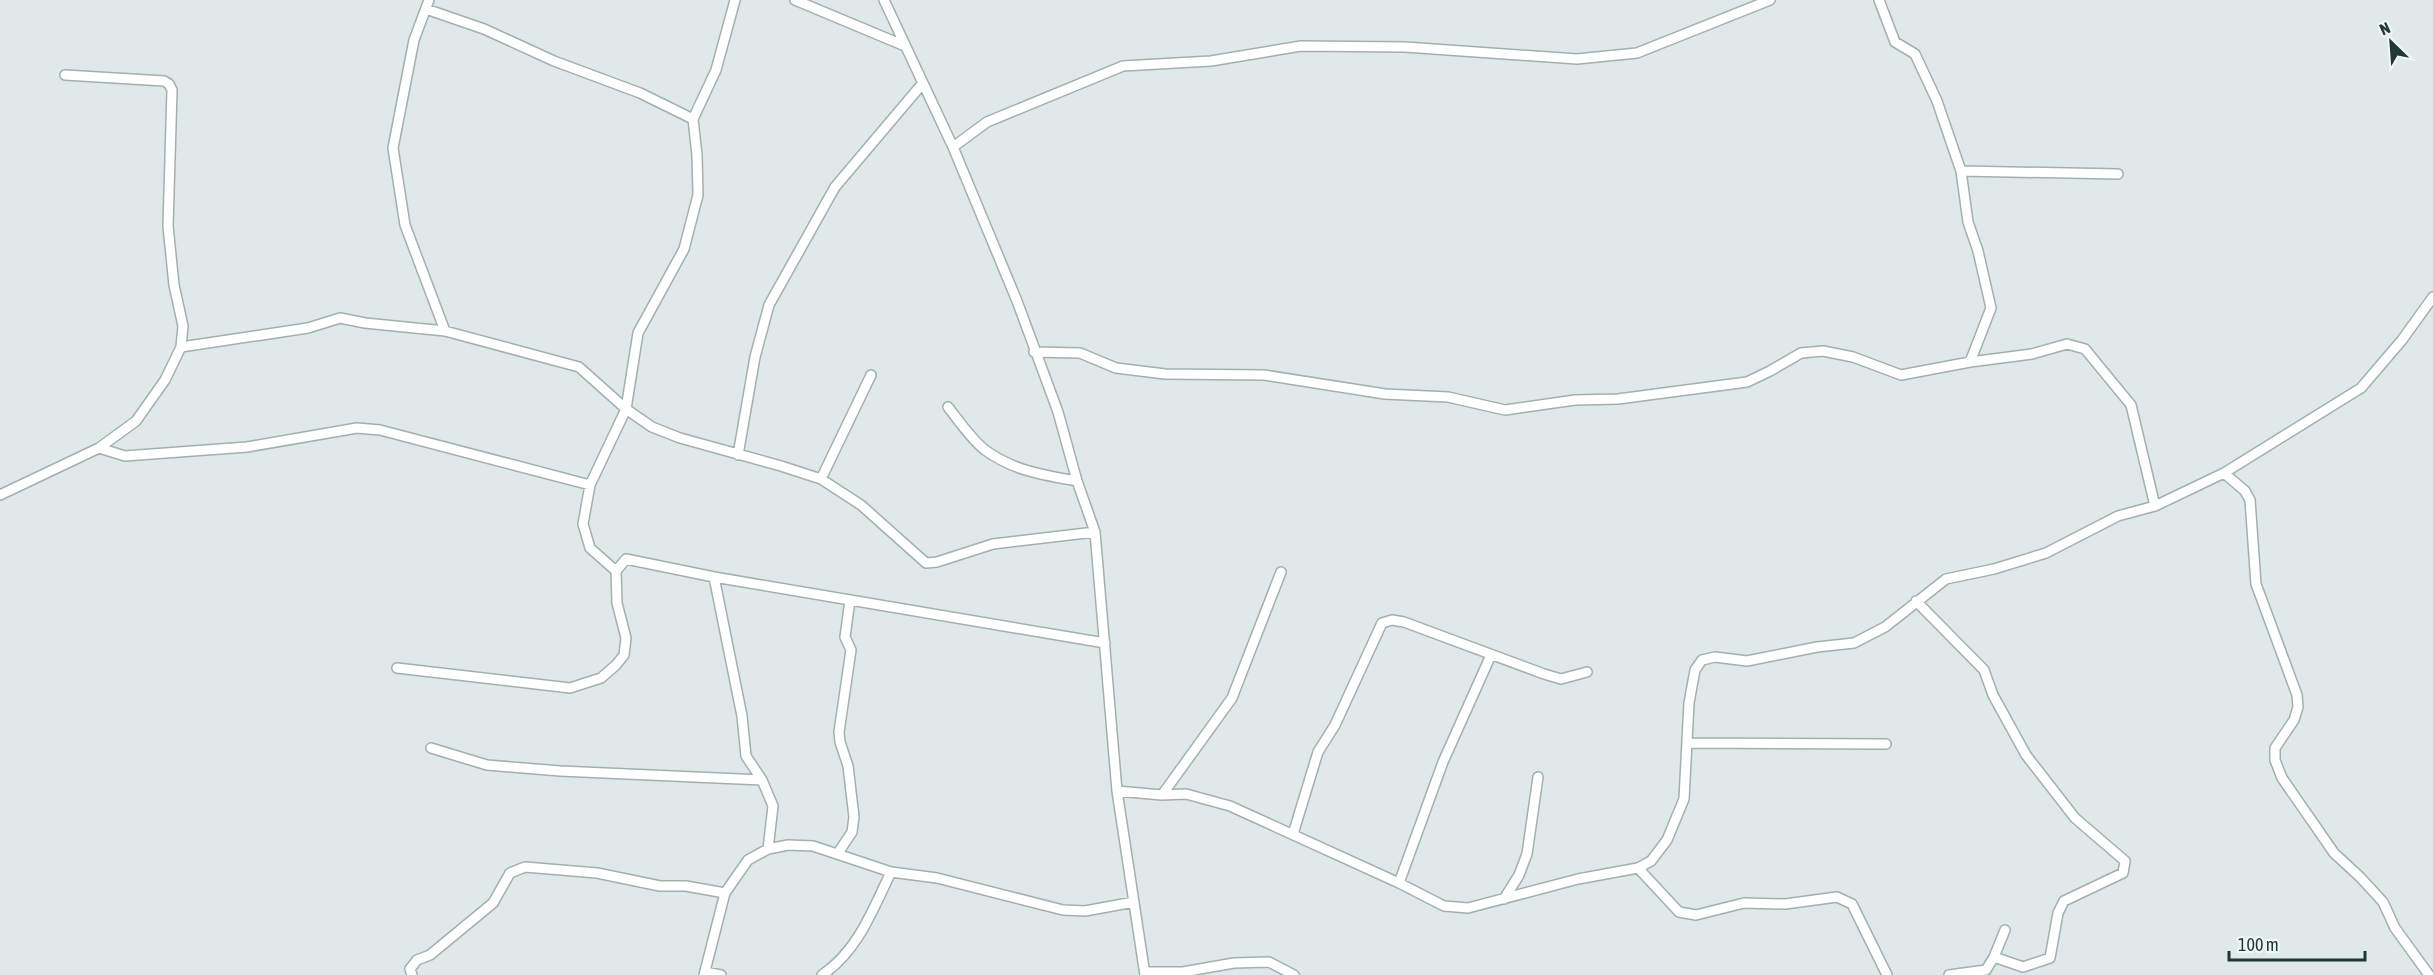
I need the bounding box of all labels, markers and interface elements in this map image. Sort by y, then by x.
north arrow [2361,12,2421,72]
text: N [2377,18,2393,39]
scale bar [2229,924,2366,962]
text: 100 m [2238,934,2279,955]

